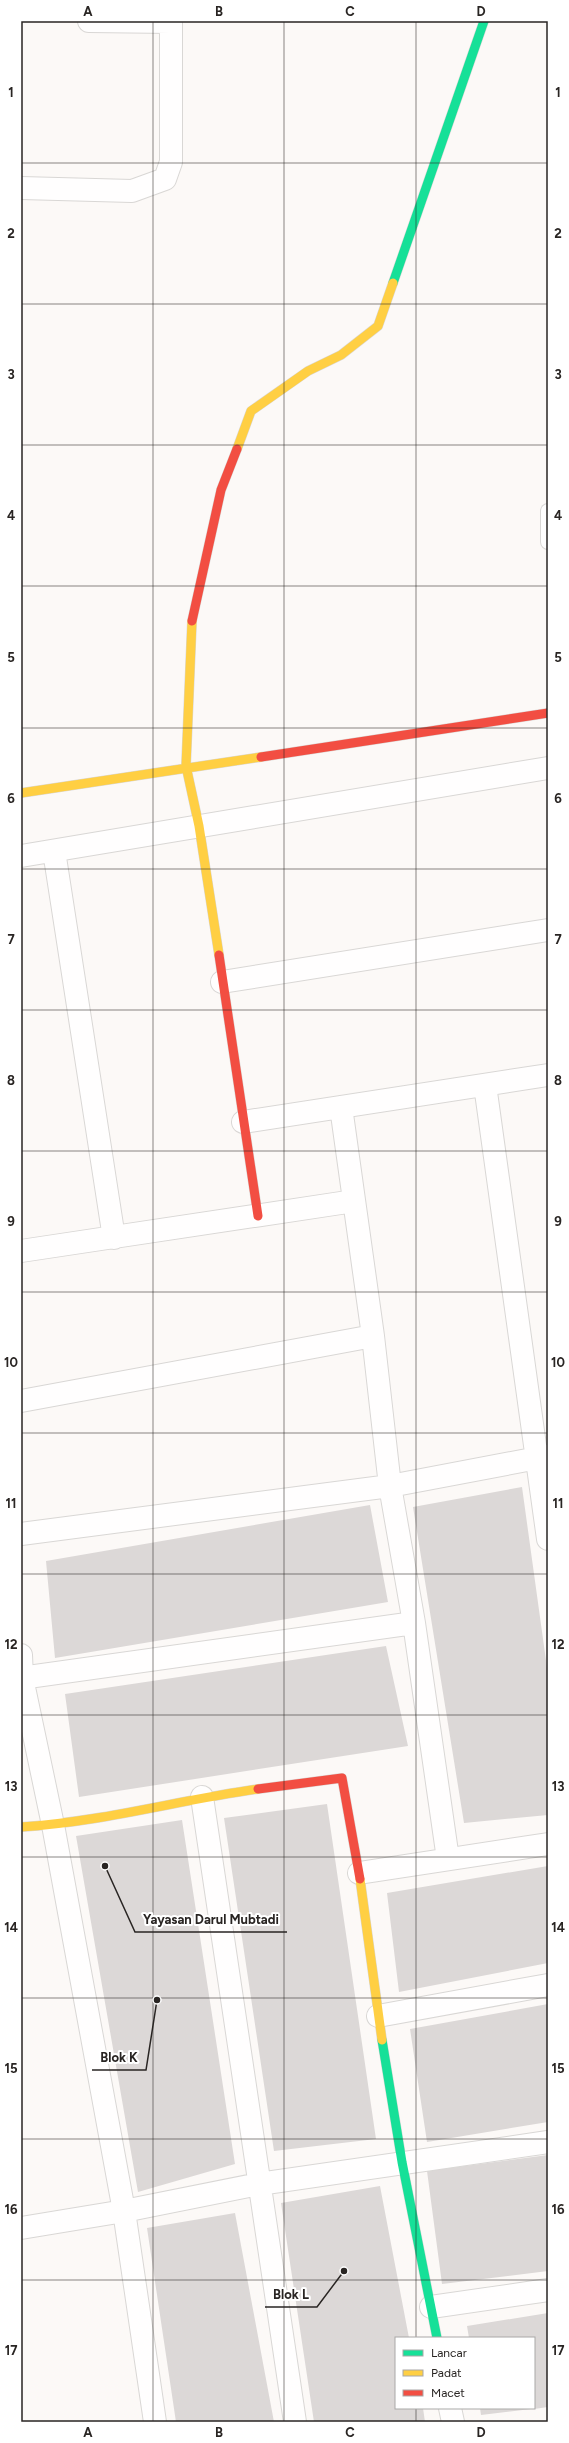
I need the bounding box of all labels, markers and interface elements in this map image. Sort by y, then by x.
text: A [83,4,93,19]
text: B [215,4,223,19]
text: C [345,4,355,19]
text: D [476,4,486,19]
text: 1 [8,85,14,100]
text: 1 [555,85,561,100]
text: 2 [7,226,15,241]
text: 2 [554,226,562,241]
text: 3 [7,367,15,382]
text: 3 [554,367,562,382]
text: 4 [7,508,15,523]
text: 4 [554,508,562,523]
text: 5 [7,650,15,665]
text: 5 [554,650,562,665]
text: 6 [7,791,15,806]
text: 6 [554,791,562,806]
text: 7 [7,932,15,947]
text: 7 [554,932,562,947]
text: 8 [7,1073,15,1088]
text: 8 [554,1073,562,1088]
text: 9 [7,1214,15,1229]
text: 9 [554,1214,562,1229]
text: 10 [4,1355,18,1370]
text: 10 [551,1355,565,1370]
text: 11 [6,1496,16,1511]
text: 11 [553,1496,563,1511]
text: 12 [4,1637,18,1652]
text: 12 [551,1637,565,1652]
text: 13 [5,1779,17,1794]
text: 13 [552,1779,564,1794]
callout: Yayasan Darul Mubtadi [135,1907,287,1932]
text: Yayasan Darul Mubtadi [143,1912,279,1927]
text: 14 [4,1920,18,1935]
text: 14 [551,1920,565,1935]
callout: Blok K [92,2045,146,2070]
text: Blok K [100,2050,138,2065]
text: 15 [4,2061,18,2076]
text: 15 [551,2061,565,2076]
text: 16 [4,2202,18,2217]
text: 16 [551,2202,565,2217]
callout: Blok L [265,2282,317,2307]
text: Blok L [273,2287,309,2302]
legend [395,2337,535,2409]
text: 17 [5,2343,17,2358]
text: 17 [552,2343,564,2358]
text: Lancar [431,2346,467,2360]
text: Padat [431,2366,462,2380]
text: Macet [431,2386,465,2400]
text: A [83,2425,93,2440]
text: B [215,2425,223,2440]
text: C [345,2425,355,2440]
text: D [476,2425,486,2440]

